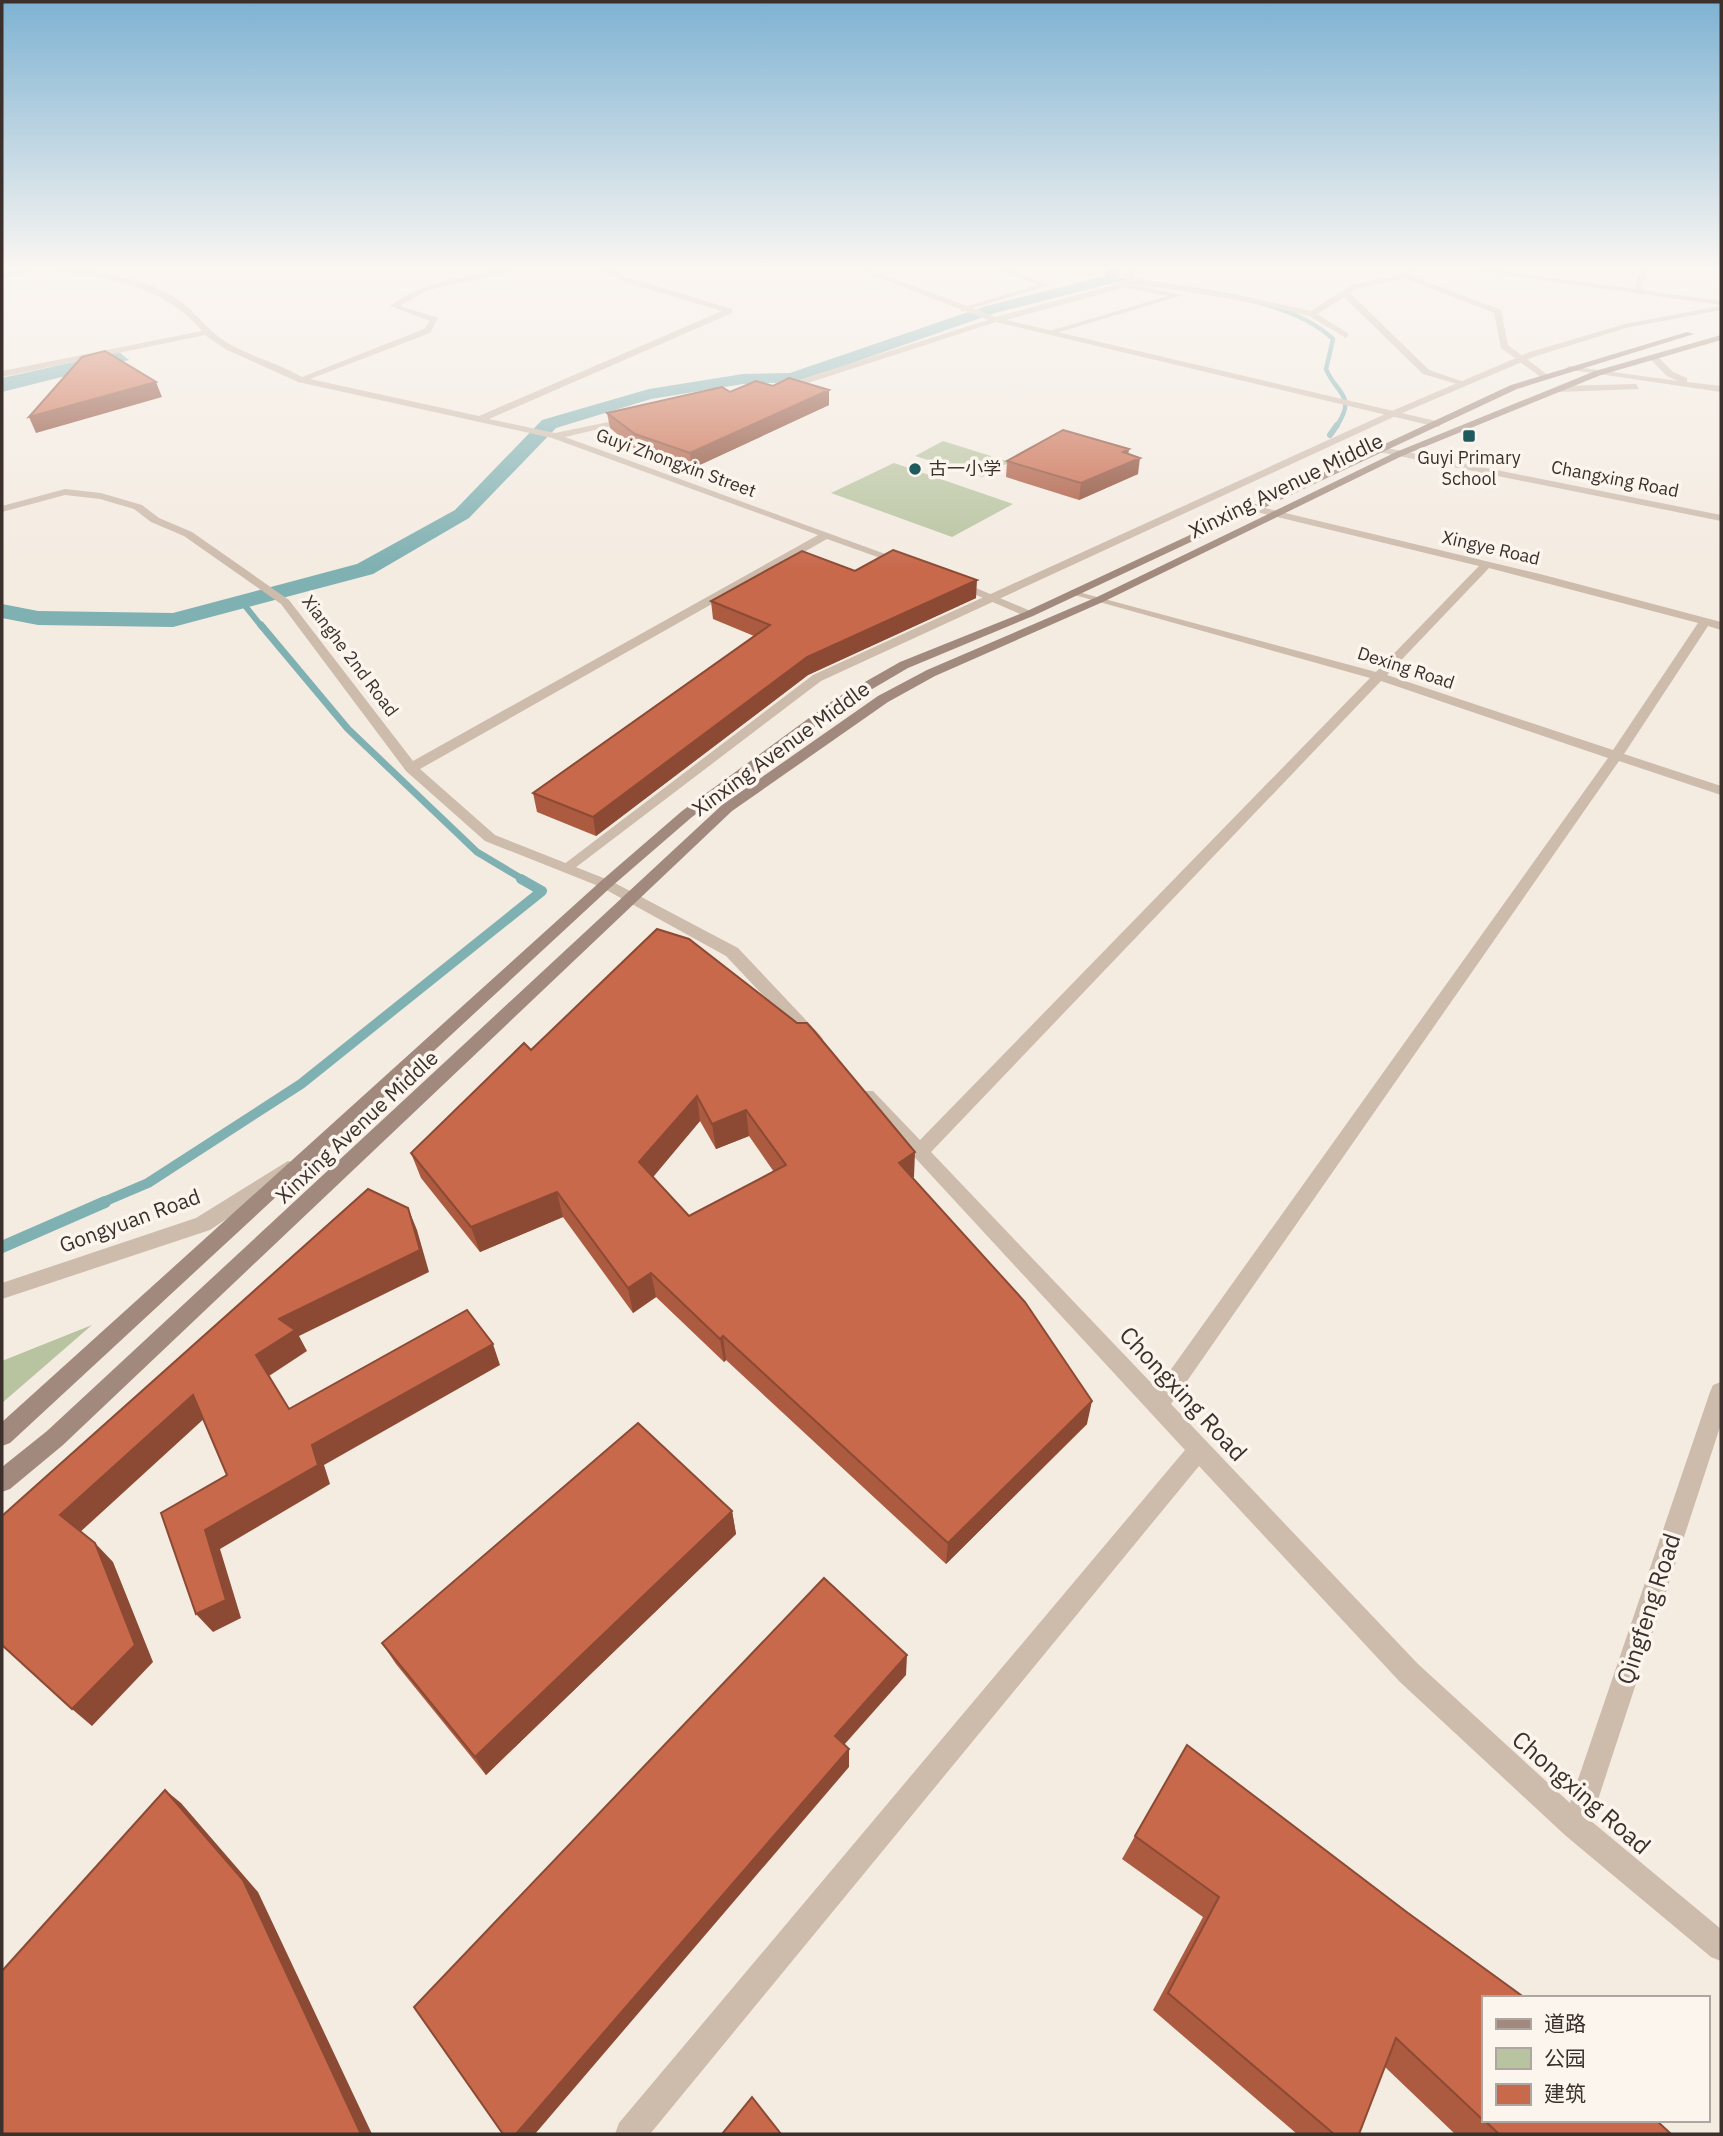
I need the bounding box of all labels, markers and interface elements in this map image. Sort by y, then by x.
street label: Guyi Zhongxin Street [593,423,759,502]
street label: Xinxing Avenue Middle [1184,426,1387,544]
marker: Guyi Primary School [1461,428,1477,444]
place label: Guyi Primary School [1417,446,1521,490]
street label: Changxing Road [1549,455,1681,502]
place label: 古一小学 [929,457,1001,480]
marker: 古一小学 [907,461,923,477]
street label: Xingye Road [1440,525,1542,570]
street label: Xianghe 2nd Road [297,590,404,721]
street label: Dexing Road [1355,641,1458,694]
street label: Xinxing Avenue Middle [686,674,875,822]
street label: Xinxing Avenue Middle [269,1043,444,1209]
street label: Gongyuan Road [55,1182,204,1259]
street label: Chongxing Road [1113,1319,1255,1468]
street label: Qingfeng Road [1609,1529,1688,1688]
street label: Chongxing Road [1506,1723,1658,1861]
legend [1482,1996,1709,2122]
text: 道路 [1544,2009,1586,2037]
text: 公园 [1544,2044,1586,2072]
text: 建筑 [1544,2079,1586,2107]

